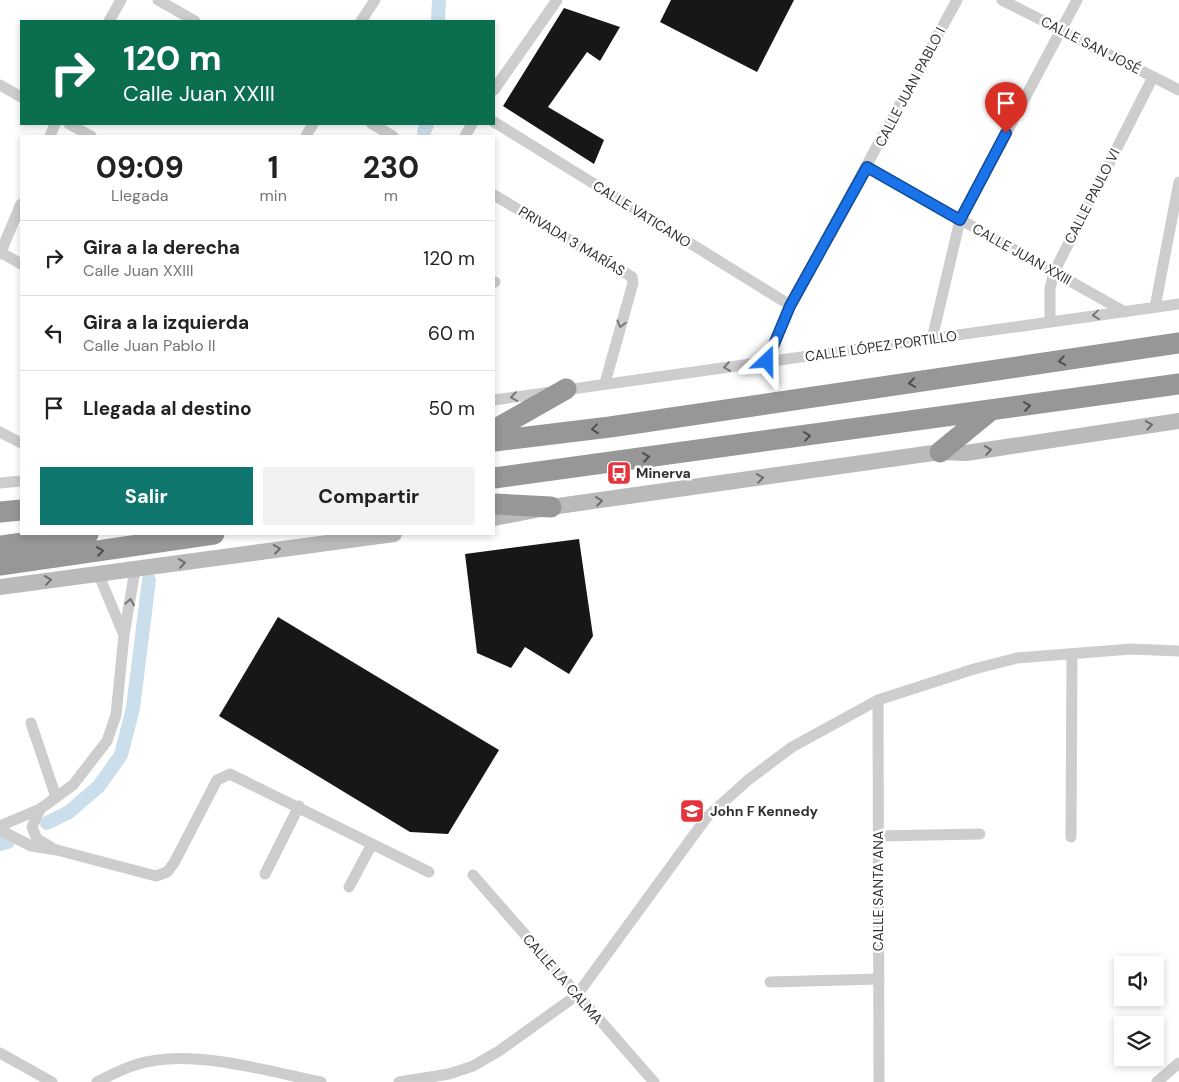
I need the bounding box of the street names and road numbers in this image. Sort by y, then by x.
street label: CALLE SAN JOSÉ [1038,12,1144,78]
street label: CALLE JUAN PABLO I [871,24,949,150]
street label: CALLE PAULO VI [1060,146,1124,246]
street label: CALLE VATICANO [590,177,695,252]
street label: PRIVADA 3 MARÍAS [515,202,629,280]
street label: CALLE JUAN XXIII [969,219,1075,289]
street label: CALLE LÓPEZ PORTILLO [804,326,958,366]
street label: CALLE SANTA ANA [869,831,887,951]
street label: CALLE LA CALMA [519,930,607,1028]

